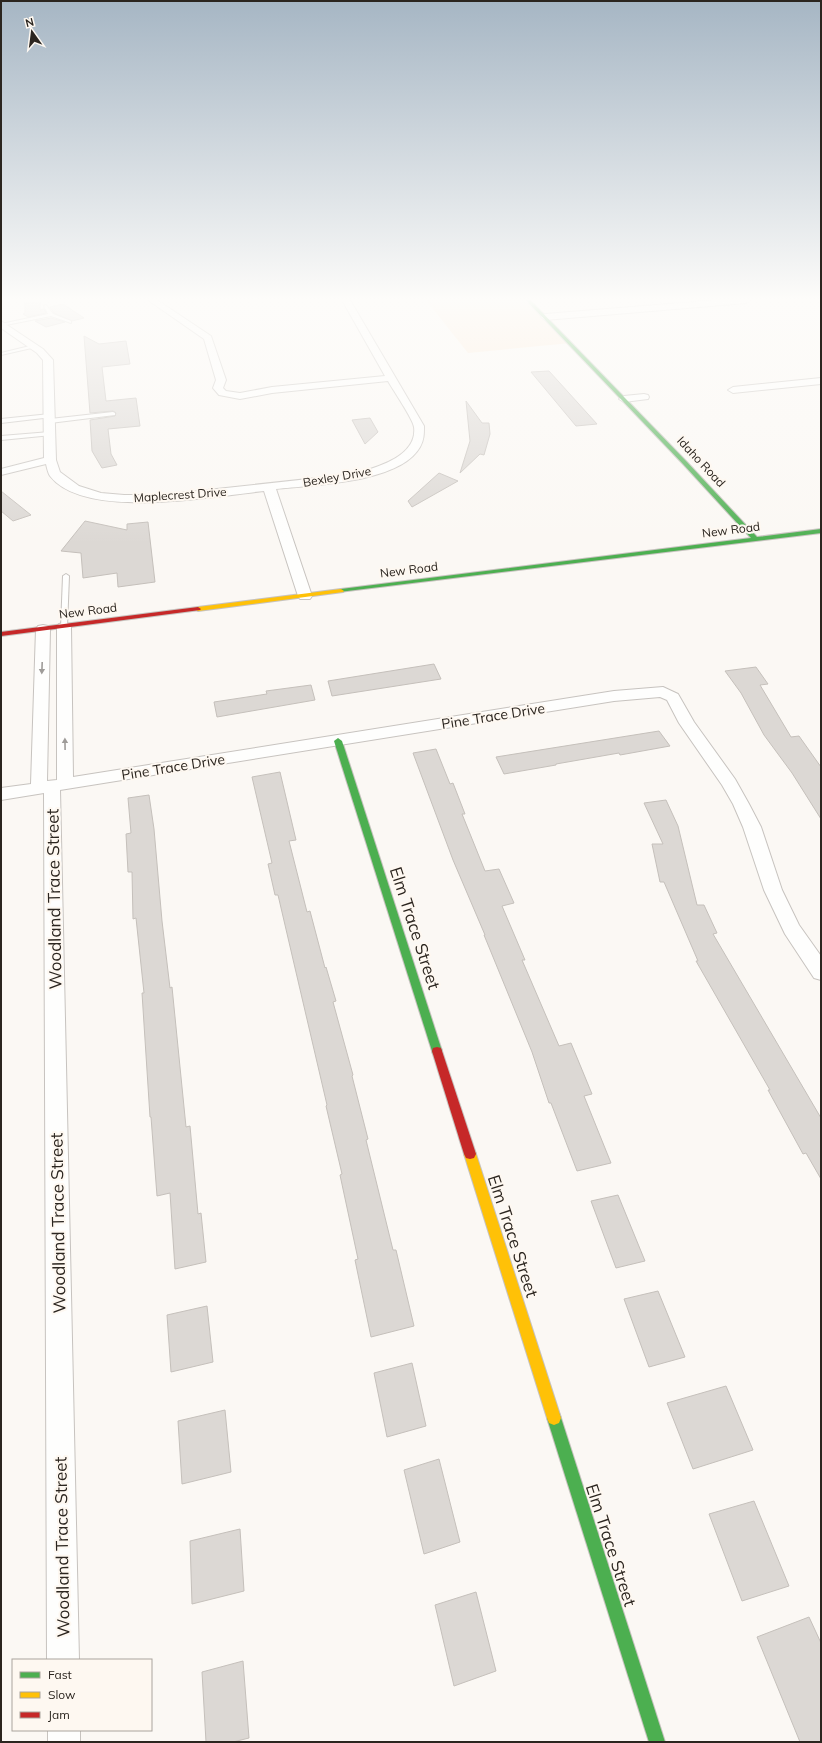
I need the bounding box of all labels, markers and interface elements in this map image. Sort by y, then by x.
north arrow [12,12,52,52]
text: N [24,14,35,30]
street label: Idaho Road [674,433,729,490]
street label: Bexley Drive [302,463,372,490]
street label: Maplecrest Drive [133,484,227,505]
street label: New Road [701,519,761,541]
street label: New Road [379,559,439,581]
street label: New Road [58,600,118,622]
one-way arrow [39,662,45,675]
street label: Pine Trace Drive [440,699,546,733]
one-way arrow [62,737,68,750]
street label: Pine Trace Drive [120,750,226,784]
street label: Woodland Trace Street [41,809,66,989]
street label: Elm Trace Street [386,864,445,992]
street label: Woodland Trace Street [45,1133,70,1313]
street label: Elm Trace Street [484,1172,543,1300]
street label: Woodland Trace Street [49,1457,74,1637]
street label: Elm Trace Street [582,1481,641,1609]
legend [12,1659,152,1731]
text: Fast [48,1667,72,1682]
text: Slow [48,1687,76,1702]
text: Jam [48,1707,70,1722]

